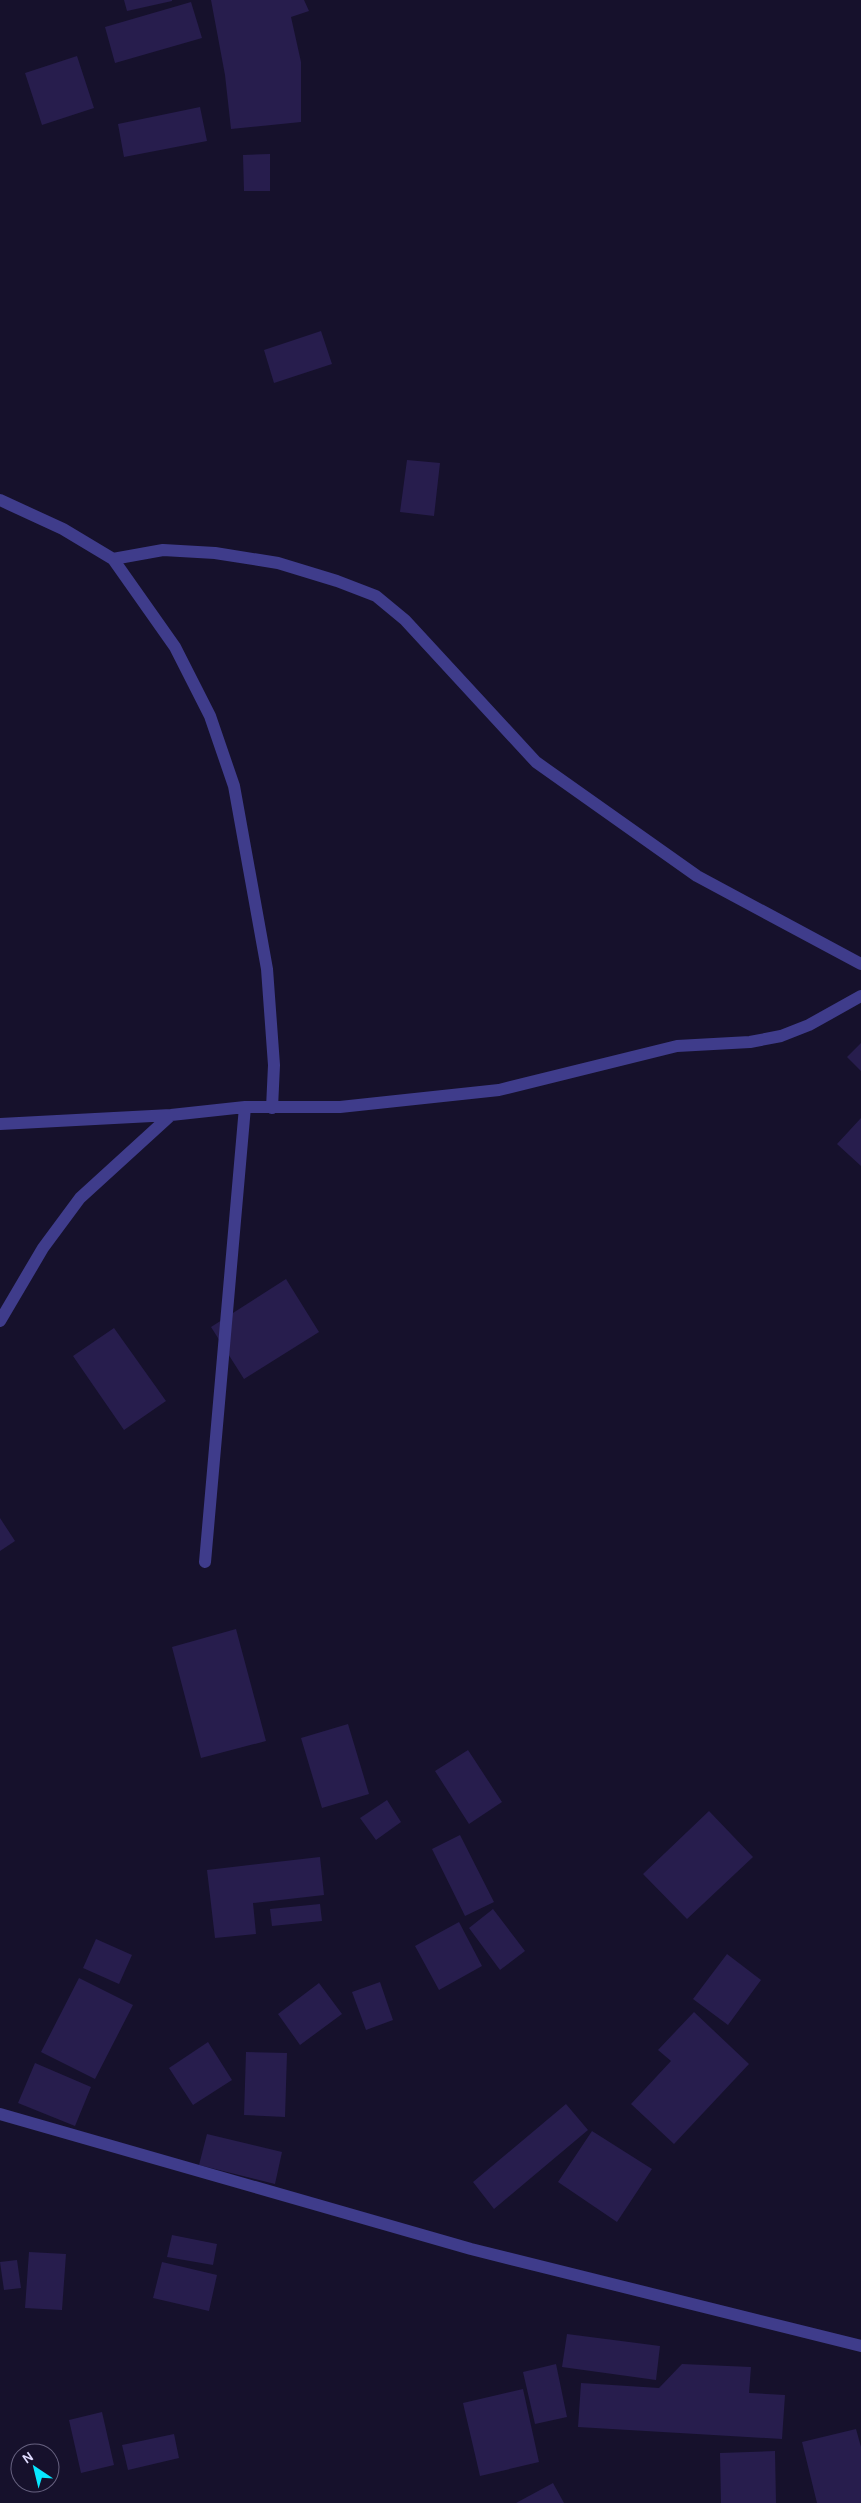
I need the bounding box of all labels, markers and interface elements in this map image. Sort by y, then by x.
north arrow [10,2443,60,2493]
text: N [19,2448,37,2468]

